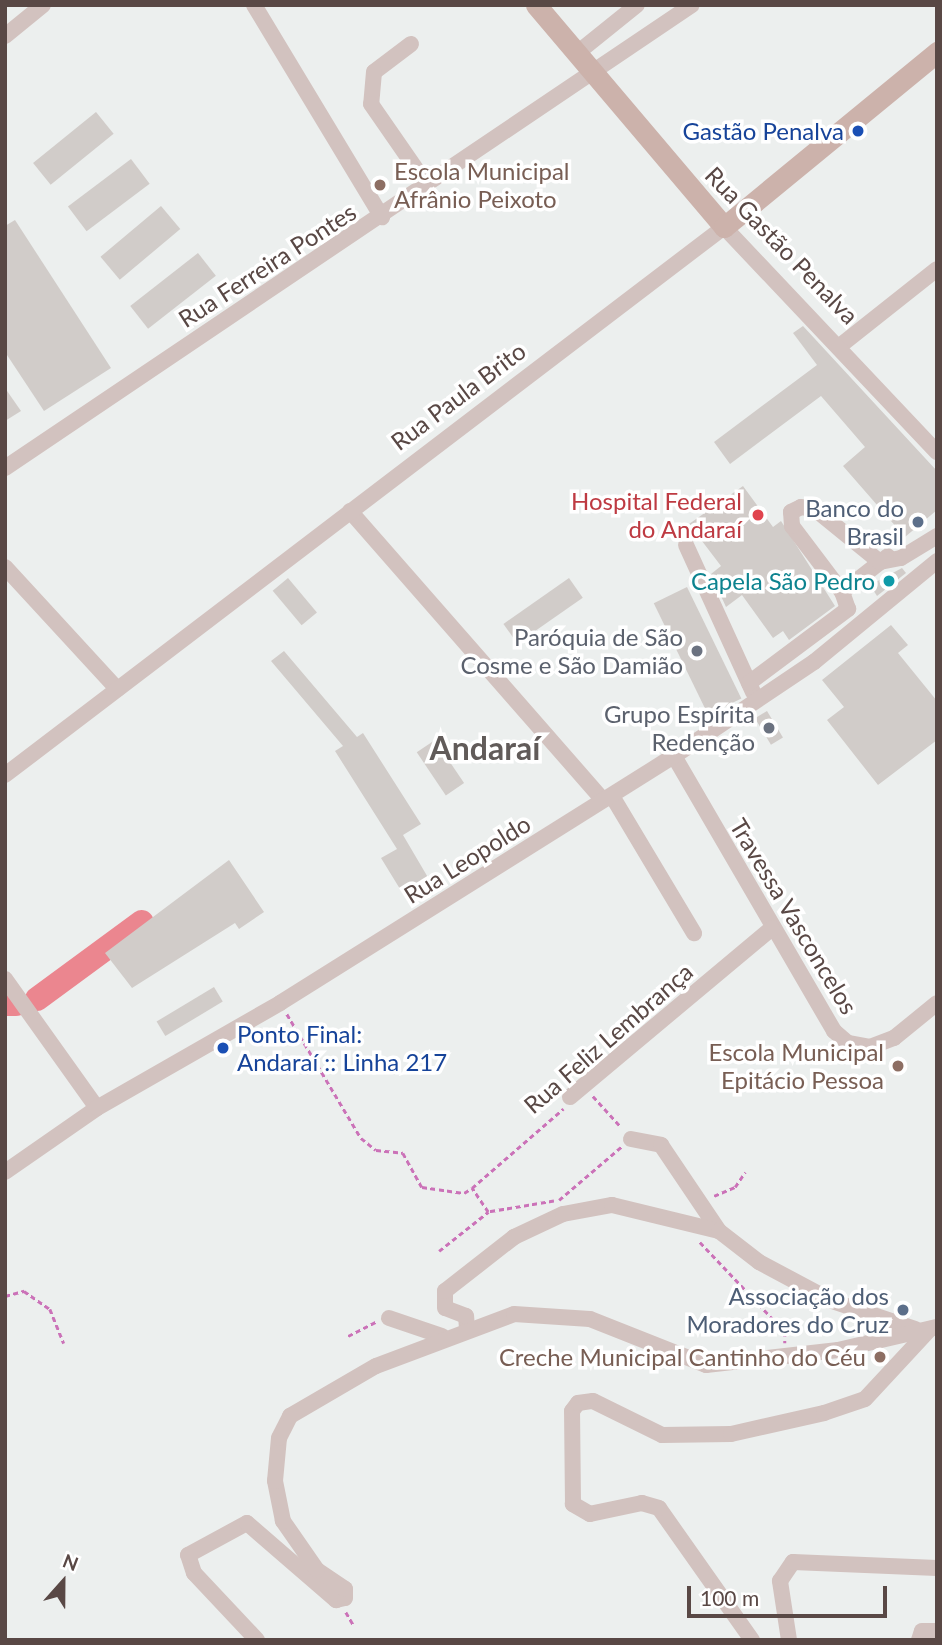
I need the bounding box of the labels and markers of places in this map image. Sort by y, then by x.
place label: Gastão Penalva [682,117,844,145]
marker: Gastão Penalva [850,123,866,139]
place label: Escola Municipal Afrânio Peixoto [394,157,570,213]
marker: Escola Municipal Afrânio Peixoto [372,177,388,193]
place label: Hospital Federal do Andaraí [571,487,742,543]
place label: Banco do Brasil [805,494,904,550]
marker: Hospital Federal do Andaraí [748,505,768,525]
marker: Banco do Brasil [910,514,926,530]
place label: Capela São Pedro [691,567,875,595]
marker: Capela São Pedro [881,573,897,589]
place label: Paróquia de São Cosme e São Damião [460,623,683,679]
marker: Paróquia de São Cosme e São Damião [689,643,705,659]
place label: Grupo Espírita Redenção [604,700,755,756]
marker: Grupo Espírita Redenção [761,720,777,736]
place label: Ponto Final: Andaraí :: Linha 217 [237,1020,447,1076]
place label: Escola Municipal Epitácio Pessoa [708,1038,884,1094]
marker: Ponto Final: Andaraí :: Linha 217 [215,1040,231,1056]
marker: Escola Municipal Epitácio Pessoa [890,1058,906,1074]
place label: Associação dos Moradores do Cruz [686,1282,889,1338]
marker: Associação dos Moradores do Cruz [895,1302,911,1318]
place label: Creche Municipal Cantinho do Céu [499,1343,866,1371]
marker: Creche Municipal Cantinho do Céu [872,1349,888,1365]

